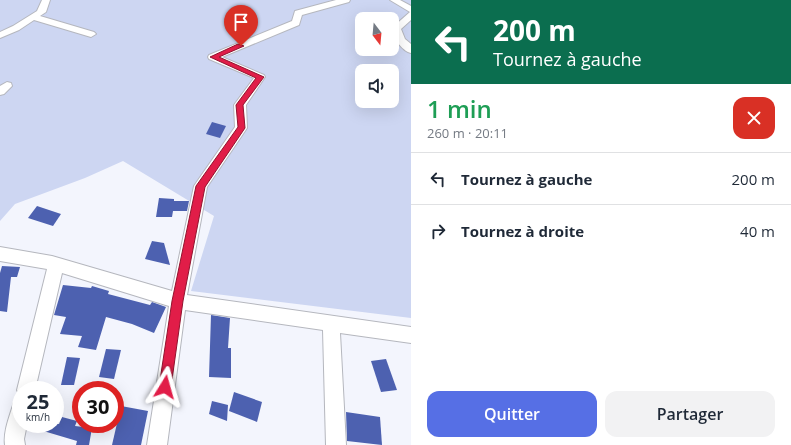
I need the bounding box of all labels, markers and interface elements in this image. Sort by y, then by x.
pin [224,5,258,46]
icon: arrive [230,11,252,33]
text: 200 m [493,11,576,49]
north arrow [355,12,399,56]
map controls [355,12,399,108]
icon: left [427,16,479,68]
text: Tournez à gauche [493,47,642,71]
button: sound [355,64,399,108]
text: 1 min [427,92,492,125]
button: close [733,97,775,139]
text: 260 m · 20:11 [427,124,508,142]
icon: left [427,168,449,190]
text: Tournez à gauche [461,169,592,189]
text: 200 m [731,169,775,189]
icon: right [427,220,449,242]
text: Tournez à droite [461,221,584,241]
text: 40 m [740,221,775,241]
position arrow [144,366,186,408]
speed limit sign: 30 [72,381,124,433]
text: 25 [27,388,49,415]
button: Quitter [427,391,597,437]
button: Partager [605,391,775,437]
text: km/h [26,410,50,424]

